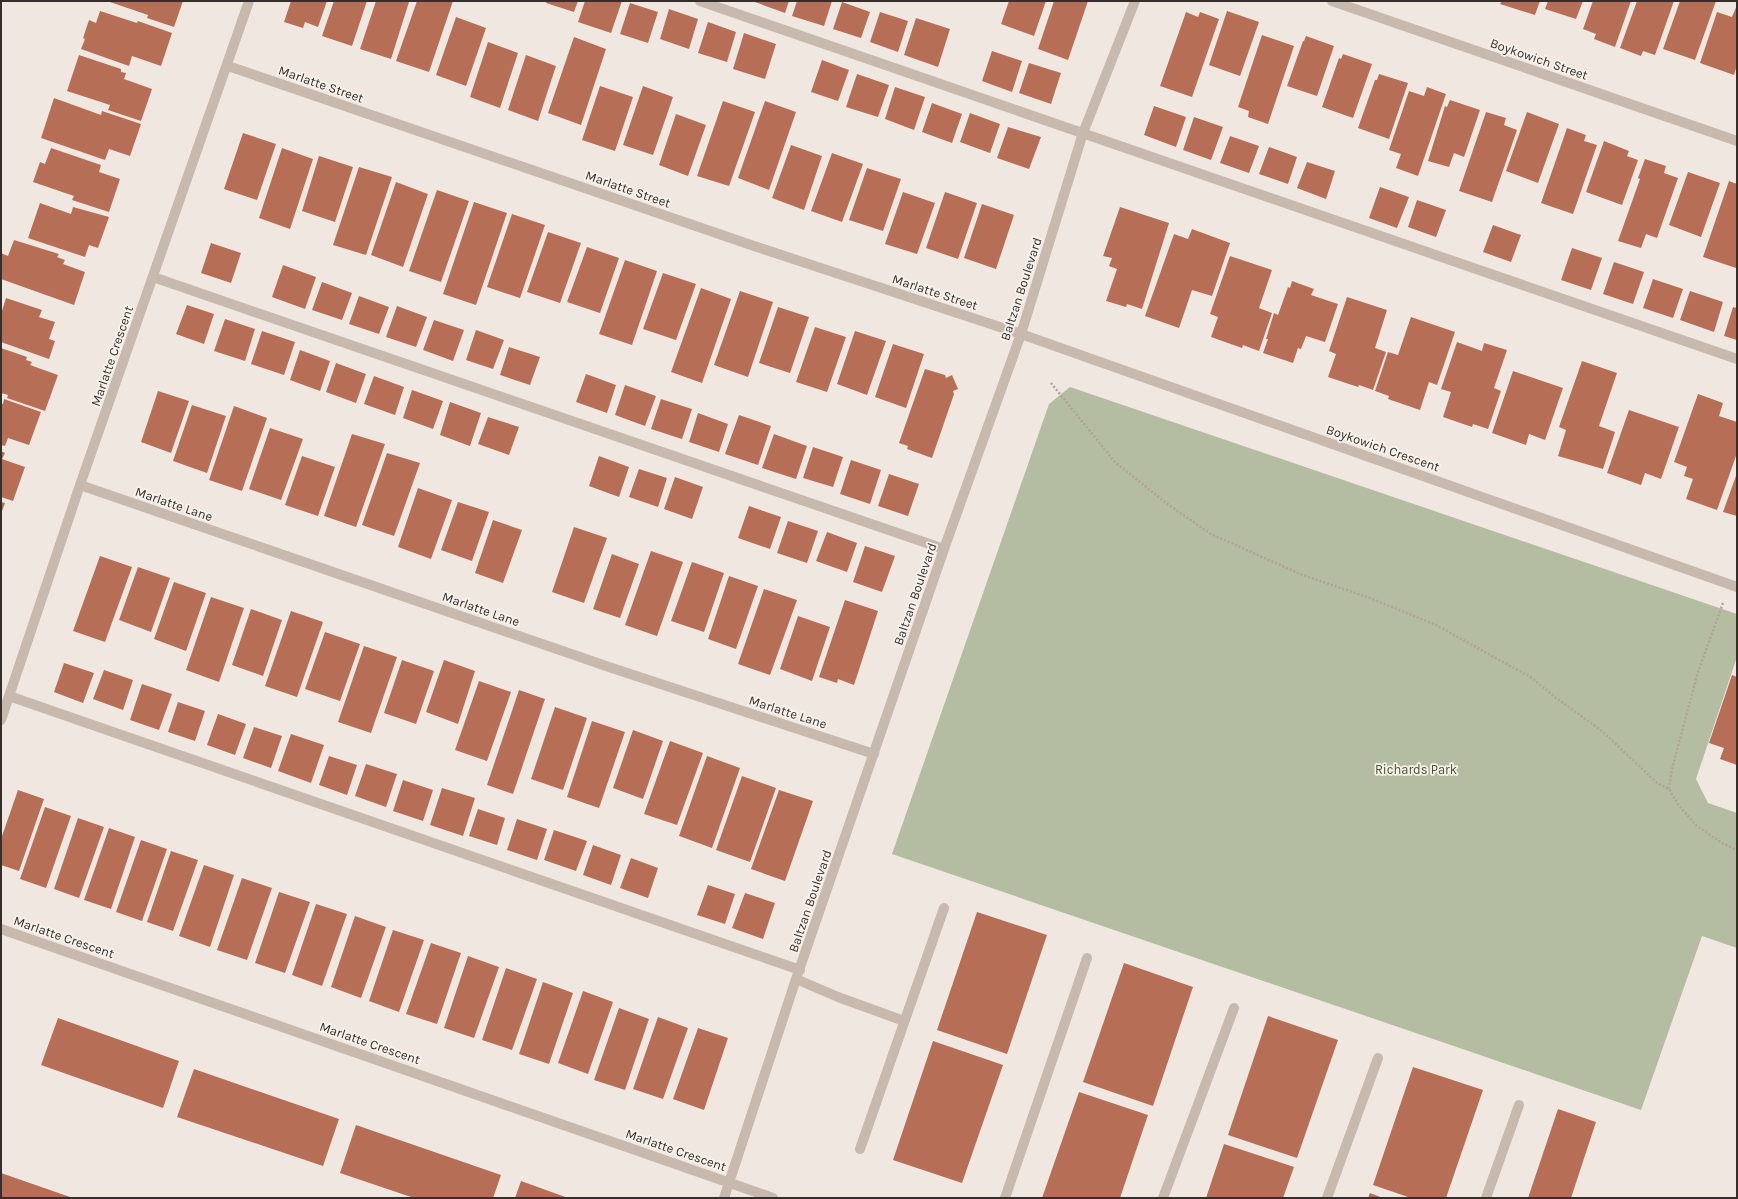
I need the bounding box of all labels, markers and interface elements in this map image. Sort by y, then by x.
street label: Boykowich Street [1488,35,1590,83]
street label: Marlatte Street [277,62,366,106]
street label: Marlatte Street [584,167,673,211]
street label: Baltzan Boulevard [997,236,1045,342]
street label: Marlatte Street [890,271,980,313]
street label: Marlatte Crescent [88,304,136,408]
street label: Boykowich Crescent [1324,422,1442,474]
street label: Marlatte Lane [133,484,215,524]
street label: Baltzan Boulevard [890,541,940,647]
street label: Marlatte Lane [440,589,522,629]
street label: Marlatte Lane [747,692,829,732]
park label: Richards Park [1375,762,1457,777]
street label: Baltzan Boulevard [785,848,835,954]
street label: Marlatte Crescent [12,913,116,961]
street label: Marlatte Crescent [318,1019,422,1067]
street label: Marlatte Crescent [624,1126,728,1174]

